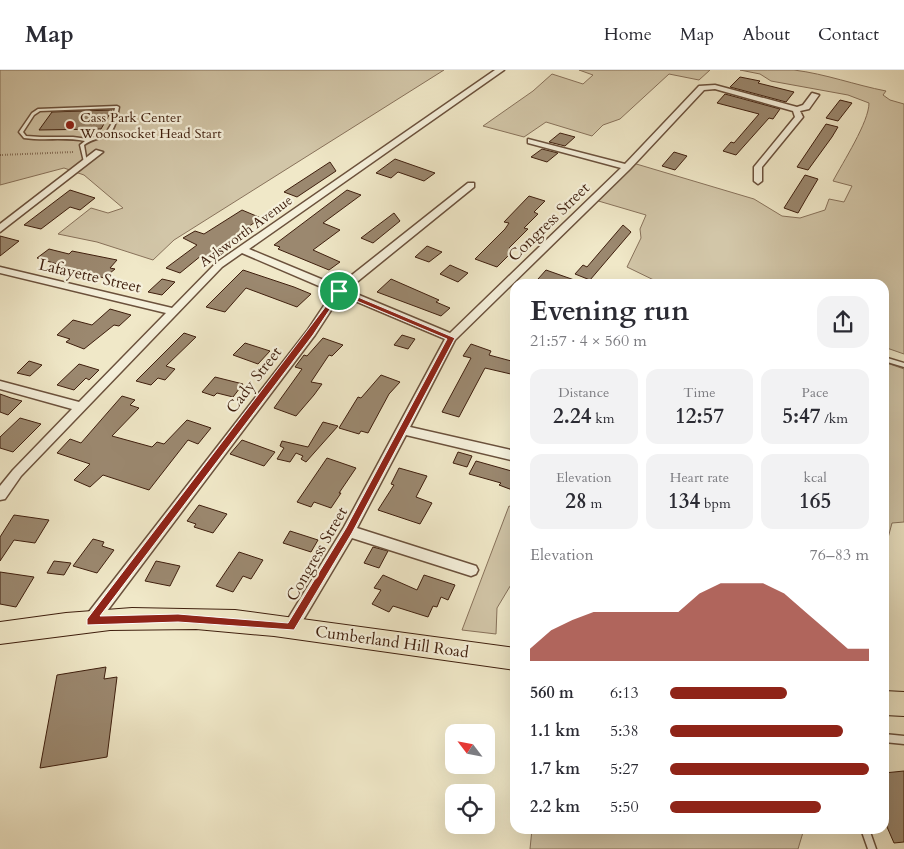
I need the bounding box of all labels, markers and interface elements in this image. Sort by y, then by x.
text: Map [25,18,74,51]
text: Home [604,22,652,47]
text: Map [680,22,714,47]
text: About [742,22,790,47]
text: Contact [818,22,879,47]
place label: Cass Park Center Woonsocket Head Start [79,108,222,143]
marker: Cass Park Center Woonsocket Head Start [64,119,76,131]
street label: Congress Street [503,177,595,267]
street label: Aylsworth Avenue [196,191,296,271]
street label: Lafayette Street [37,254,143,298]
pin [318,270,360,312]
icon: arrive [325,277,353,305]
text: Evening run [530,292,689,330]
button: share [817,296,869,348]
text: 21:57 · 4 × 560 m [530,330,647,352]
street label: Cady Street [221,342,287,418]
text: Distance [558,383,609,402]
text: Time [683,383,716,402]
text: Pace [802,383,829,402]
text: 2.24 [553,402,591,431]
text: 12:57 [675,402,724,431]
text: 5:47 [782,402,821,431]
text: km [591,409,615,428]
text: /km [821,409,848,428]
text: Elevation [556,468,612,487]
text: Heart rate [670,468,729,487]
text: kcal [803,468,827,487]
text: 28 [565,487,587,516]
text: 134 [668,487,700,516]
text: 165 [799,487,831,516]
text: m [587,494,602,513]
text: bpm [700,494,731,513]
street label: Congress Street [281,503,353,605]
text: Elevation [530,544,594,566]
text: 76–83 m [810,544,869,566]
street label: Cumberland Hill Road [314,620,471,664]
text: 560 m [530,682,574,704]
text: 6:13 [610,682,639,704]
text: 1.1 km [530,720,580,742]
text: 5:38 [610,720,639,742]
north arrow [445,724,495,774]
map controls [445,724,495,834]
text: 1.7 km [530,758,580,780]
text: 5:27 [610,758,639,780]
button: locate [445,784,495,834]
text: 2.2 km [530,796,580,818]
text: 5:50 [610,796,639,818]

